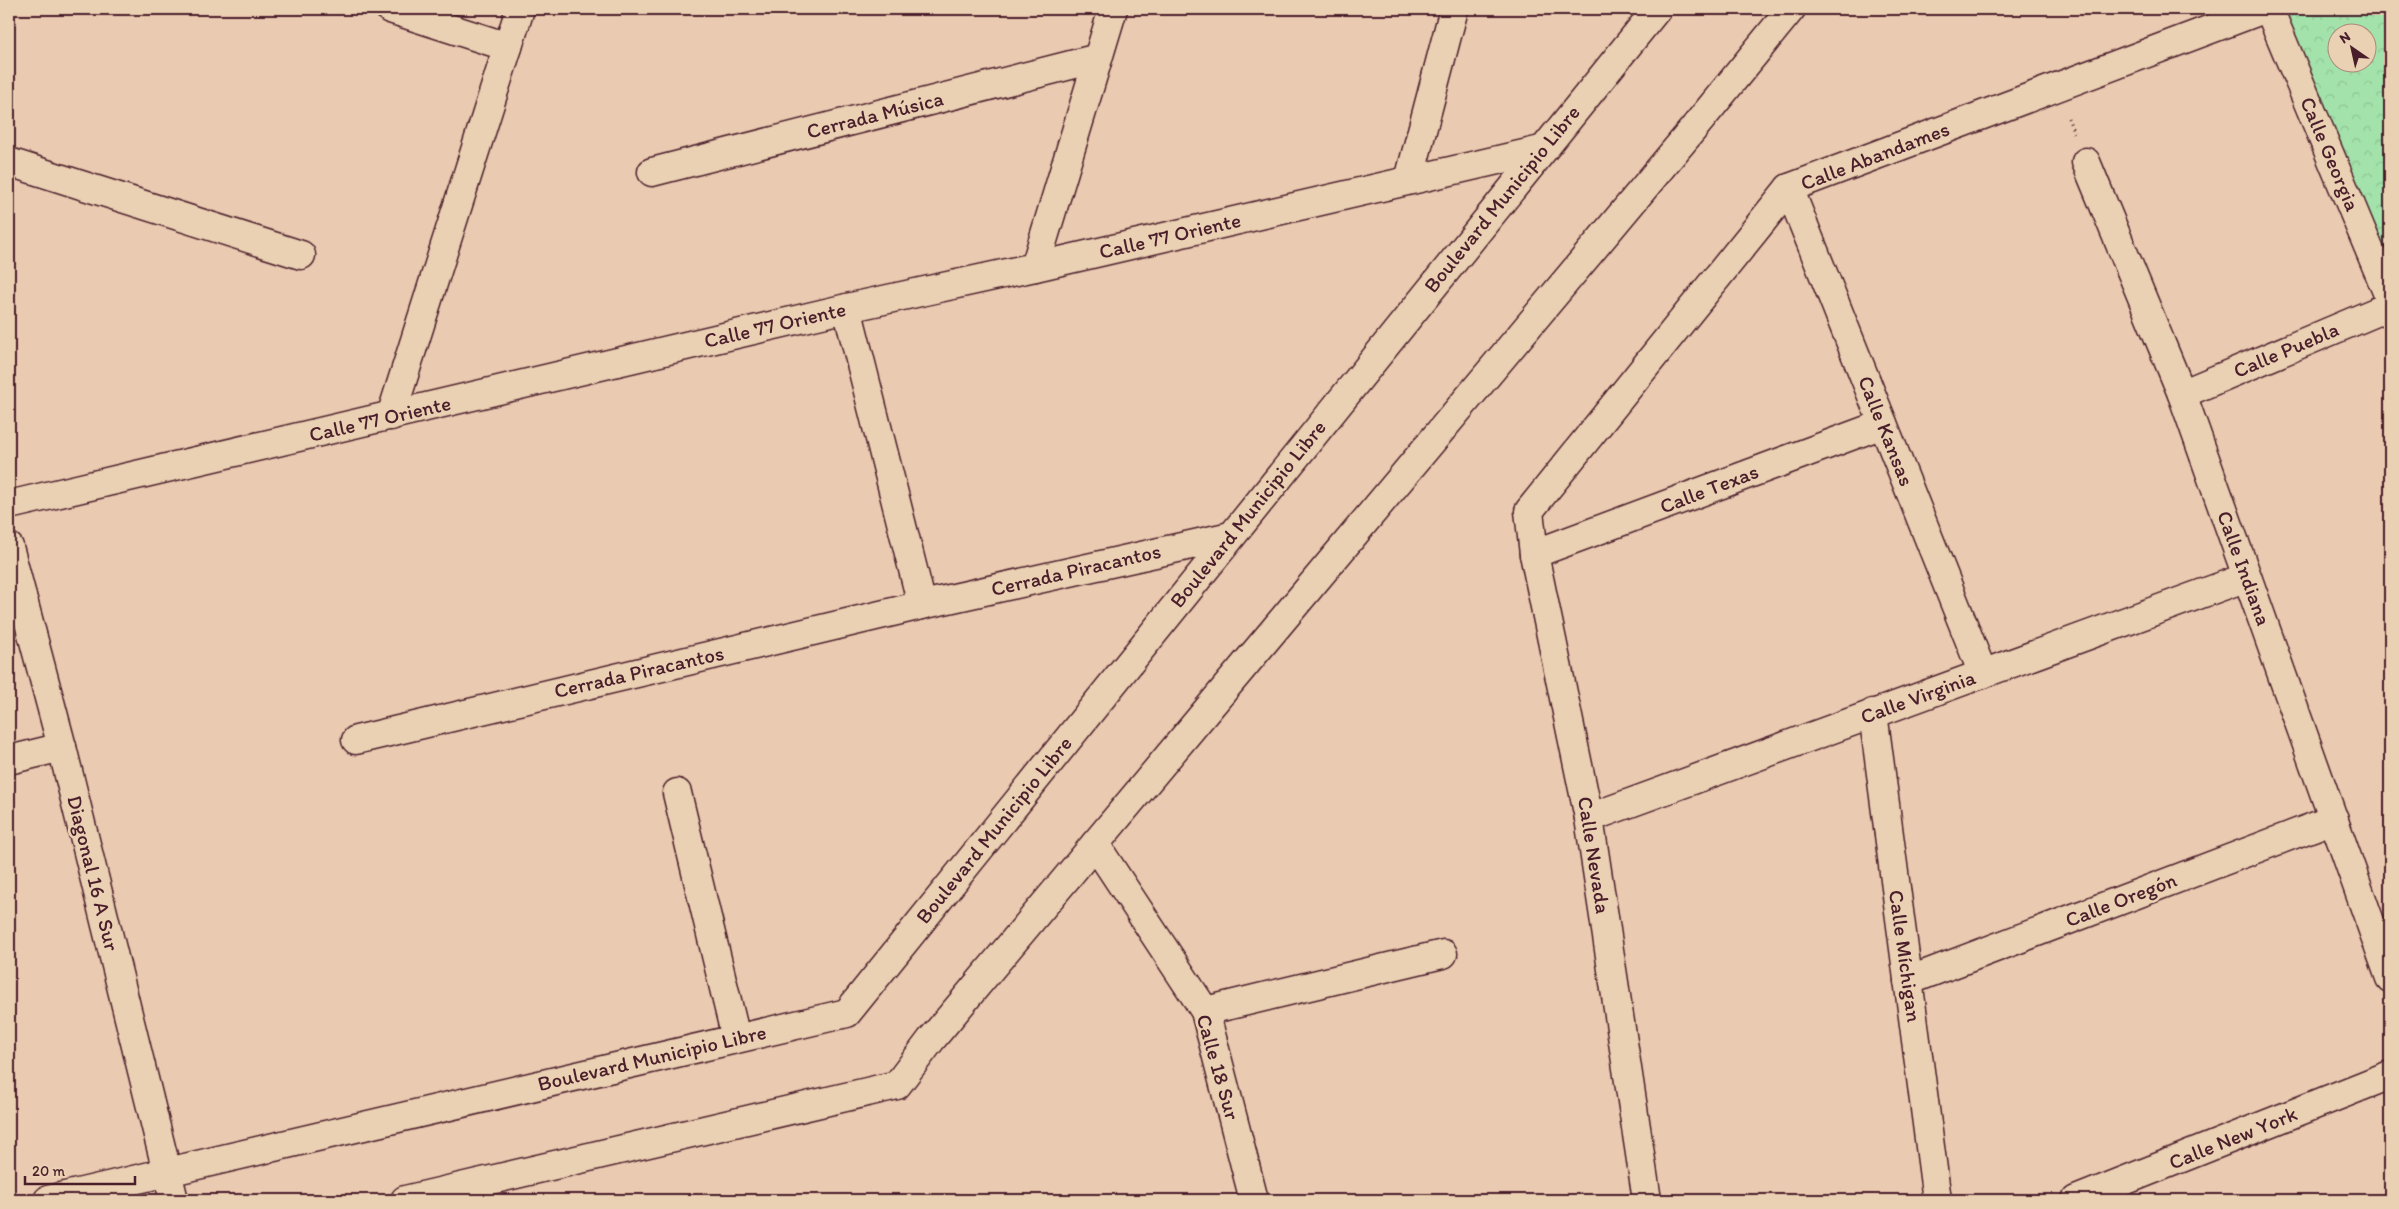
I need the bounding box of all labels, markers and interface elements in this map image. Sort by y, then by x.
north arrow [2326,22,2376,72]
text: N [2336,28,2354,47]
street label: Cerrada Música [804,85,946,144]
street label: Calle Georgia [2295,93,2366,215]
street label: Boulevard Municipio Libre [1418,100,1585,297]
street label: Calle Abandames [1797,116,1953,195]
street label: Calle 77 Oriente [1097,207,1243,264]
street label: Calle 77 Oriente [702,296,848,353]
street label: Calle Puebla [2229,316,2342,383]
street label: Calle Kansas [1853,372,1920,490]
street label: Calle 77 Oriente [307,390,453,447]
street label: Boulevard Municipio Libre [1164,415,1331,612]
street label: Calle Texas [1656,458,1762,519]
street label: Calle Indiana [2212,507,2277,629]
street label: Cerrada Piracantos [989,538,1163,601]
street label: Cerrada Piracantos [552,640,726,703]
street label: Calle Virginia [1857,664,1979,729]
street label: Boulevard Municipio Libre [910,731,1077,928]
street label: Diagonal 16 A Sur [62,793,125,954]
street label: Calle Nevada [1573,795,1616,915]
street label: Calle Oregón [2062,867,2180,932]
street label: Calle Míchigan [1884,888,1927,1024]
street label: Calle 18 Sur [1191,1011,1246,1123]
street label: Boulevard Municipio Libre [535,1019,769,1096]
street label: Calle New York [2165,1100,2301,1175]
scale bar [25,1154,135,1186]
text: 20 m [32,1162,66,1180]

